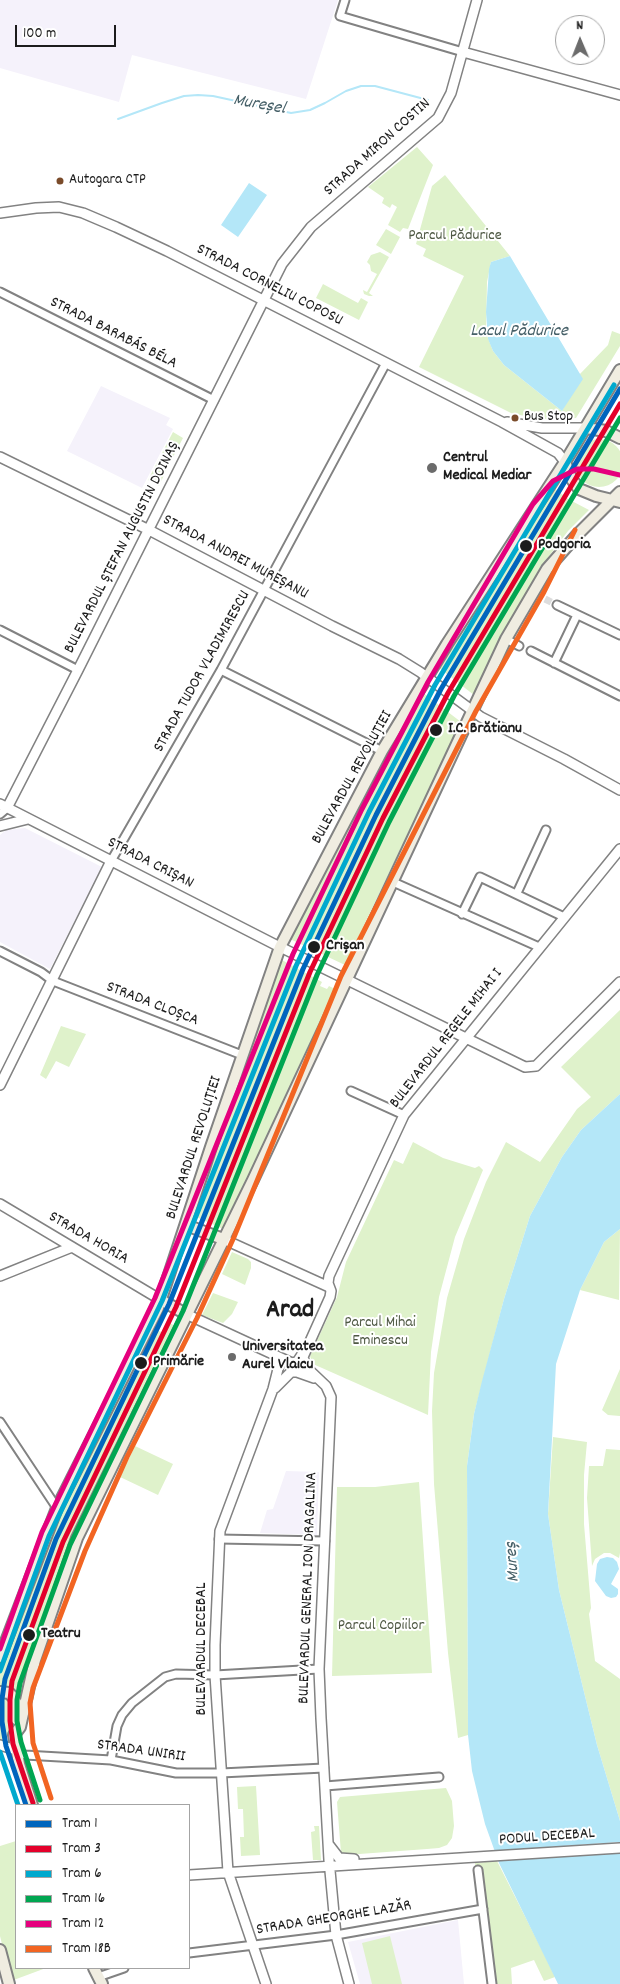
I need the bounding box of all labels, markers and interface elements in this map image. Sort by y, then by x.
scale bar [18,15,119,47]
north arrow [555,15,605,65]
text: N [576,16,583,36]
text: 100 m [23,23,56,45]
water label: Mureșel [231,91,287,121]
street label: STRADA MIRON COSTIN [321,95,435,201]
place label: Autogara CTP [69,172,146,190]
marker: Autogara CTP [55,176,65,186]
park label: Parcul Pădurice [408,227,502,247]
street label: STRADA CORNELIU COPOSU [193,241,345,331]
street label: STRADA BARABÁS BÉLA [46,294,180,374]
water label: Lacul Pădurice [470,322,568,344]
place label: Bus Stop [524,409,573,427]
marker: Bus Stop [510,413,520,423]
street label: BULEVARDUL ȘTEFAN AUGUSTIN DOINAȘ [61,439,185,657]
place label: Centrul Medical Mediar [443,449,532,487]
marker: Centrul Medical Mediar [425,461,439,475]
street label: STRADA ANDREI MUREȘANU [159,511,311,605]
place label: Podgoria [538,536,590,556]
marker: Podgoria [518,538,534,554]
street label: STRADA TUDOR VLADIMIRESCU [151,588,255,756]
street label: BULEVARDUL REVOLUȚIEI [308,708,398,848]
place label: I.C. Brătianu [448,720,522,740]
marker: I.C. Brătianu [428,722,444,738]
street label: STRADA CRIȘAN [104,834,196,894]
place label: Crișan [326,937,364,957]
marker: Crișan [306,939,322,955]
street label: BULEVARDUL REGELE MIHAI I [386,965,508,1113]
street label: STRADA CLOȘCA [103,979,201,1031]
street label: BULEVARDUL REVOLUȚIEI [163,1074,227,1222]
street label: STRADA HORIA [44,1208,132,1270]
district label: Arad [266,1296,314,1328]
park label: Parcul Mihai Eminescu [344,1314,416,1352]
place label: Universitatea Aurel Vlaicu [242,1338,323,1376]
marker: Universitatea Aurel Vlaicu [226,1351,238,1363]
place label: Primărie [153,1353,204,1373]
marker: Primărie [133,1355,149,1371]
street label: BULEVARDUL GENERAL ION DRAGALINA [295,1472,323,1704]
water label: Mureș [502,1541,526,1583]
street label: BULEVARDUL DECEBAL [193,1582,213,1716]
park label: Parcul Copiilor [338,1617,424,1637]
place label: Teatru [41,1625,81,1645]
marker: Teatru [21,1627,37,1643]
street label: STRADA UNIRII [96,1736,186,1768]
legend [15,1804,190,1969]
text: Tram 1 [62,1813,98,1835]
street label: PODUL DECEBAL [498,1825,596,1851]
text: Tram 3 [62,1838,101,1860]
text: Tram 6 [62,1863,102,1885]
text: Tram 16 [62,1888,105,1910]
street label: STRADA GHEORGHE LAZĂR [255,1897,413,1941]
text: Tram 12 [62,1913,104,1935]
text: Tram 18B [62,1938,111,1960]

